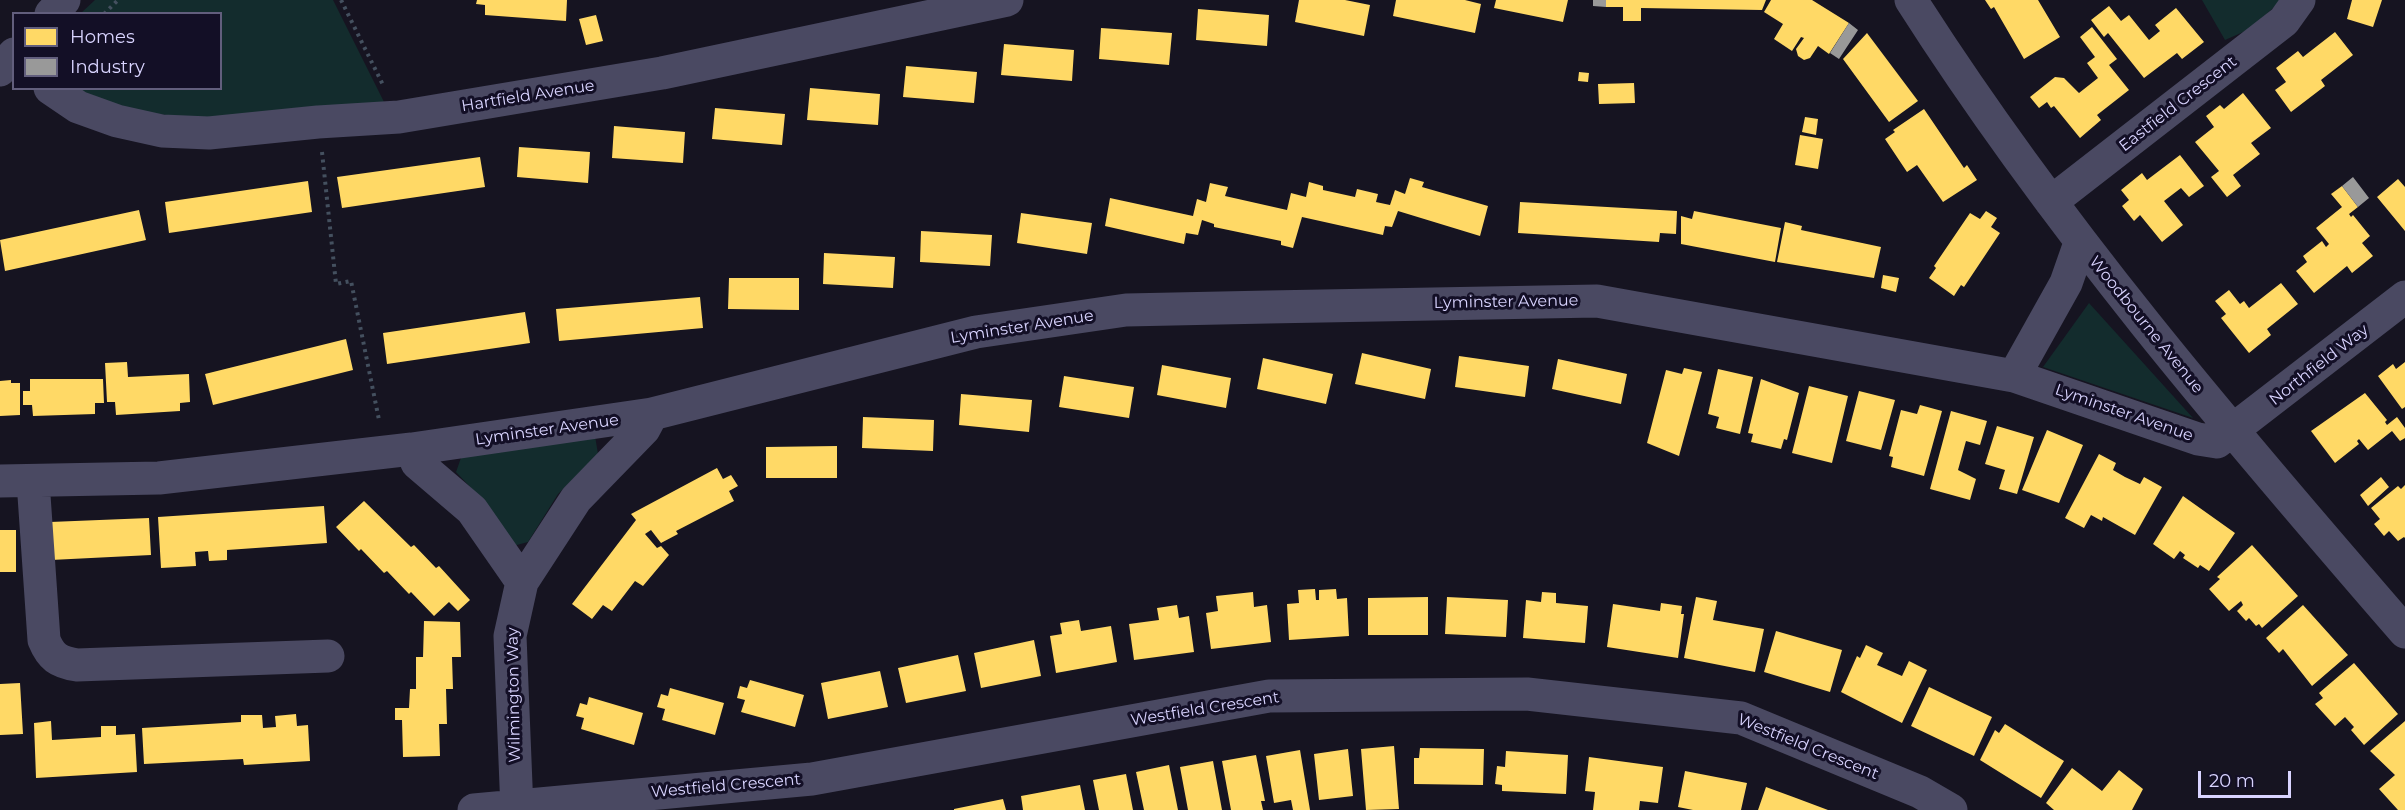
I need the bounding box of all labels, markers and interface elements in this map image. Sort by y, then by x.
legend [12,12,222,90]
text: Homes [70,26,135,48]
street label: Eastfield Crescent [2115,52,2241,156]
text: Industry [70,56,145,78]
street label: Hartfield Avenue [460,76,596,116]
street label: Woodbourne Avenue [2085,253,2207,397]
street label: Lyminster Avenue [1433,291,1579,313]
street label: Lyminster Avenue [949,306,1095,348]
street label: Northfield Way [2266,320,2372,410]
street label: Lyminster Avenue [2052,380,2196,446]
street label: Lyminster Avenue [474,410,620,450]
street label: Wilmington Way [503,627,525,763]
street label: Westfield Crescent [1129,688,1281,730]
street label: Westfield Crescent [1735,710,1881,784]
scale bar [2201,759,2294,797]
street label: Westfield Crescent [650,770,802,802]
text: 20 m [2209,770,2255,792]

